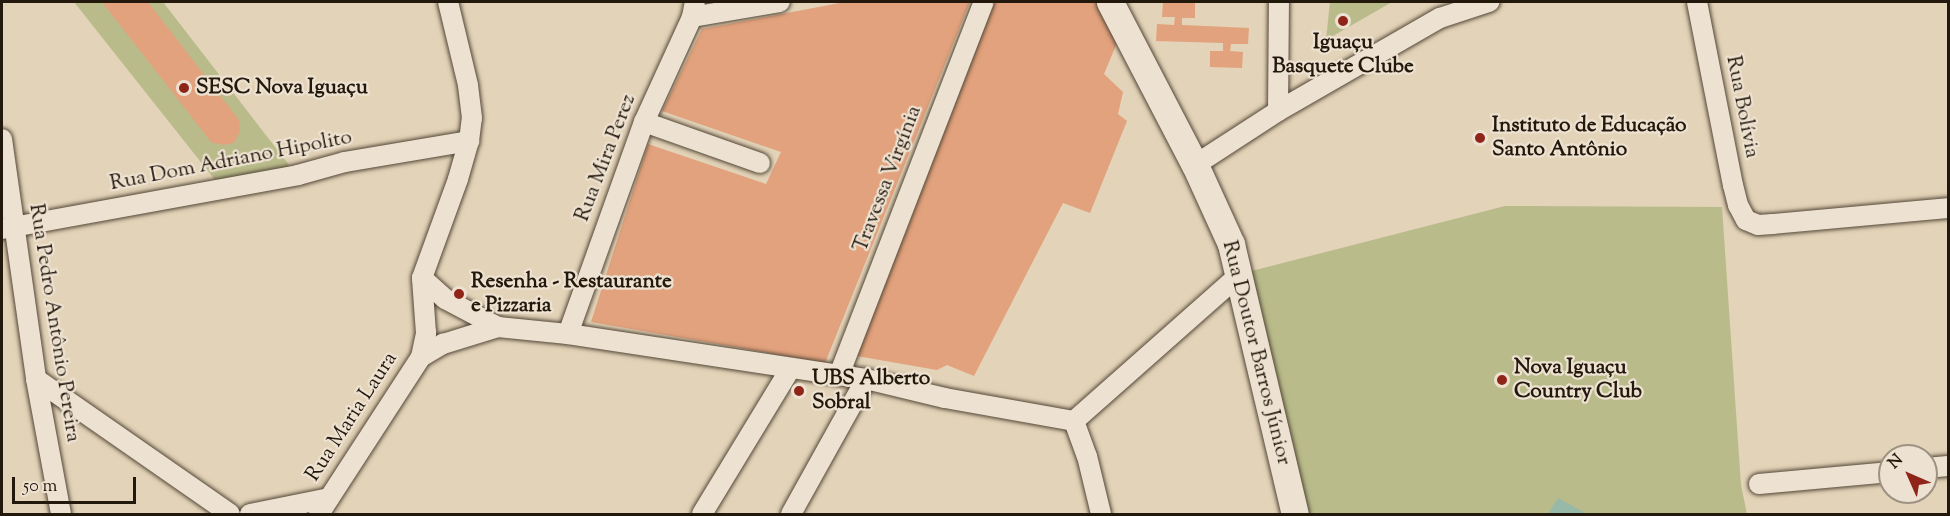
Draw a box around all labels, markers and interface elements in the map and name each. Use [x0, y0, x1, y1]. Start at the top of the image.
marker: Iguaçu Basquete Clube [1336, 14, 1350, 28]
place label: Iguaçu Basquete Clube [1272, 30, 1414, 80]
street label: Rua Bolívia [1720, 54, 1764, 160]
place label: SESC Nova Iguaçu [196, 75, 368, 101]
marker: SESC Nova Iguaçu [177, 81, 191, 95]
street label: Rua Mira Perez [570, 91, 642, 225]
street label: Travessa Virgínia [849, 102, 927, 256]
place label: Instituto de Educação Santo Antônio [1492, 113, 1687, 163]
street label: Rua Dom Adriano Hipolito [108, 125, 354, 197]
marker: Instituto de Educação Santo Antônio [1473, 131, 1487, 145]
street label: Rua Pedro Antônio Pereira [23, 202, 85, 444]
street label: Rua Doutor Barros Júnior [1216, 238, 1296, 468]
place label: Resenha - Restaurante e Pizzaria [471, 269, 672, 319]
marker: Resenha - Restaurante e Pizzaria [452, 287, 466, 301]
street label: Rua Maria Laura [301, 348, 403, 486]
place label: Nova Iguaçu Country Club [1514, 355, 1642, 405]
place label: UBS Alberto Sobral [812, 366, 930, 416]
marker: Nova Iguaçu Country Club [1495, 373, 1509, 387]
marker: UBS Alberto Sobral [790, 382, 808, 400]
north arrow [1878, 444, 1938, 504]
text: N [1884, 450, 1909, 475]
scale bar [15, 465, 140, 503]
text: 50 m [23, 474, 57, 500]

